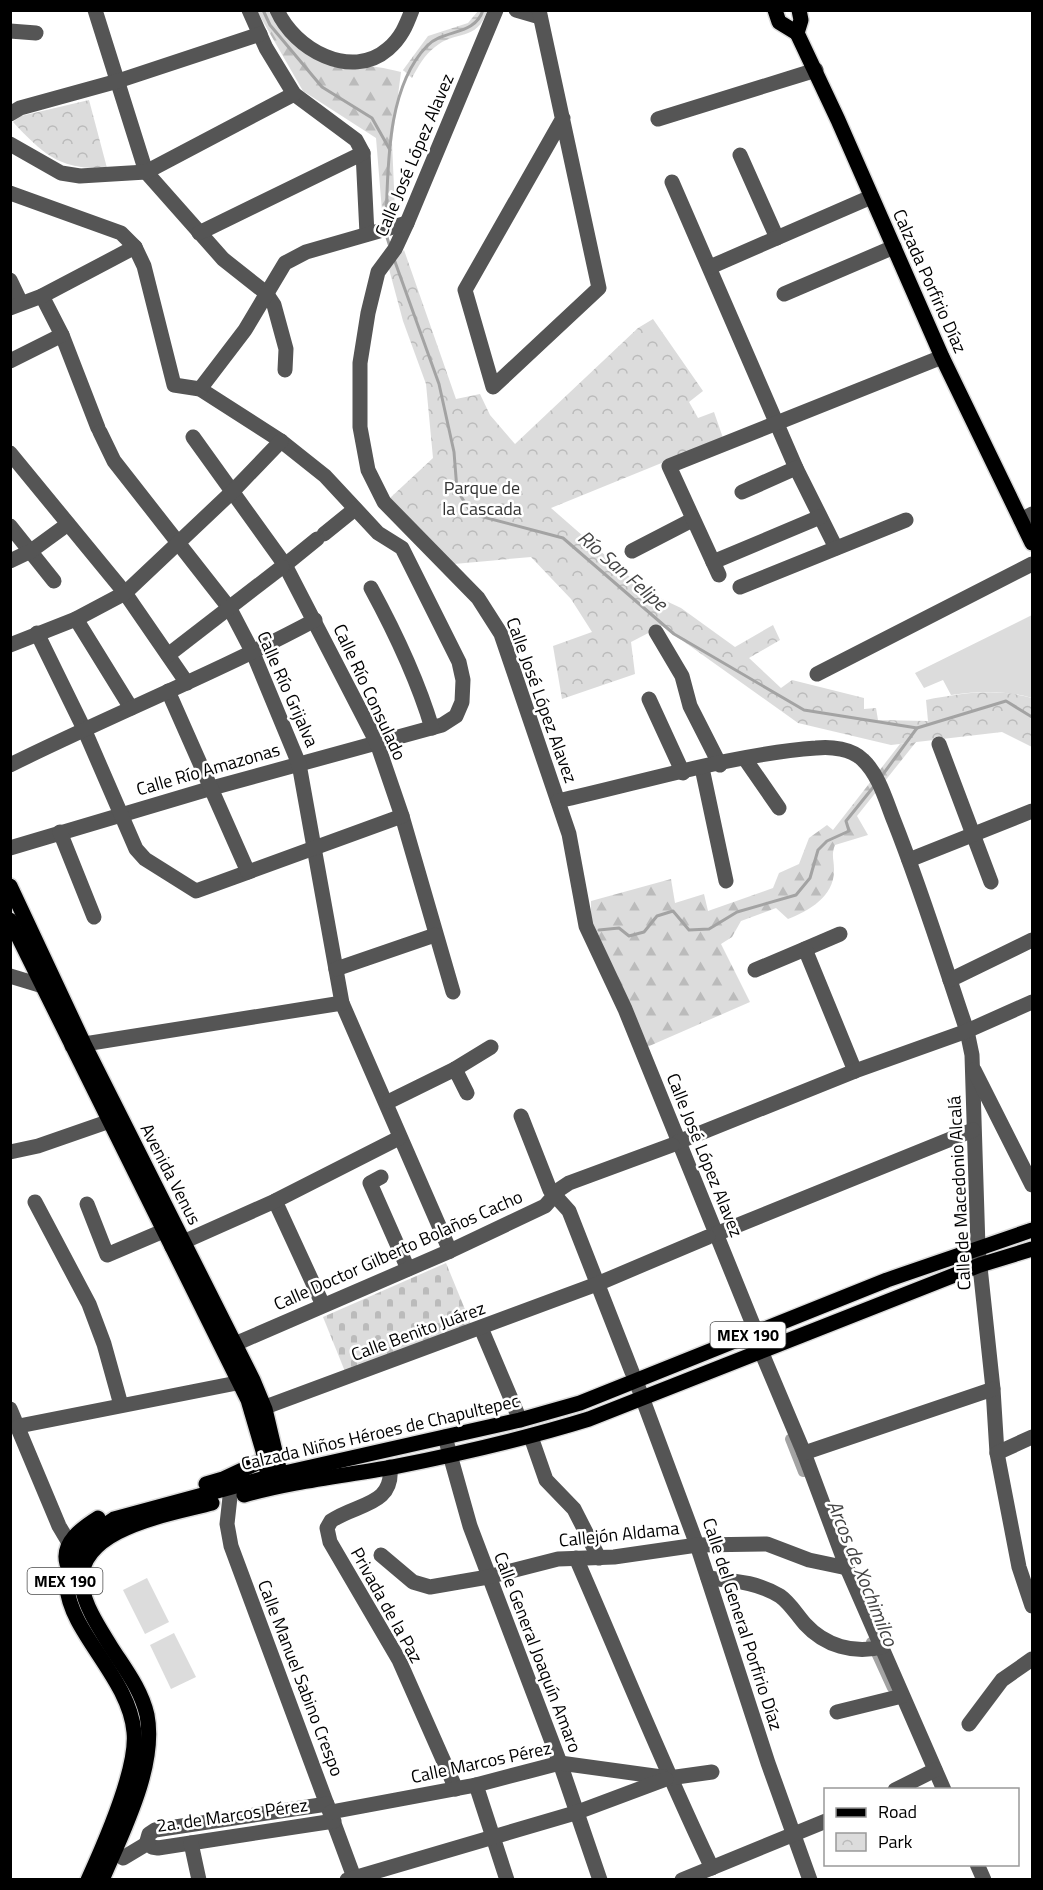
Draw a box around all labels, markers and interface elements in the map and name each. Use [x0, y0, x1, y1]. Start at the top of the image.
street label: Calle José López Alavez [367, 69, 461, 241]
street label: Calzada Porfirio Díaz [886, 205, 974, 357]
park label: Parque de la Cascada [442, 474, 522, 522]
water label: Río San Felipe [571, 522, 676, 619]
street label: Calle José López Alavez [499, 613, 585, 787]
street label: Calle Río Consulado [327, 619, 413, 765]
street label: Calle Río Grijalva [250, 627, 326, 751]
street label: Calle Río Amazonas [133, 736, 283, 802]
street label: Calle José López Alavez [660, 1069, 750, 1241]
street label: Calle de Macedonio Alcalá [940, 1095, 978, 1291]
street label: Avenida Venus [134, 1119, 208, 1229]
street label: Calle Doctor Gilberto Bolaños Cacho [269, 1183, 527, 1317]
street label: Calle Benito Juárez [347, 1294, 489, 1368]
road number: MEX 190 [710, 1322, 786, 1348]
street label: Calzada Niños Héroes de Chapultepec [238, 1387, 522, 1477]
water label: Arcos de Xochimilco [820, 1495, 907, 1652]
street label: Callejón Aldama [558, 1514, 680, 1554]
street label: Calle del General Porfirio Díaz [696, 1514, 790, 1734]
street label: Privada de la Paz [344, 1542, 430, 1668]
street label: Calle General Joaquín Amaro [487, 1548, 589, 1756]
road number: MEX 190 [28, 1568, 103, 1594]
street label: Calle Manuel Sabino Crespo [251, 1576, 351, 1780]
street label: Calle Marcos Pérez [408, 1734, 554, 1790]
legend [824, 1788, 1019, 1866]
street label: 2a. de Marcos Pérez [155, 1791, 309, 1839]
text: Road [878, 1798, 917, 1825]
text: Park [878, 1828, 913, 1855]

